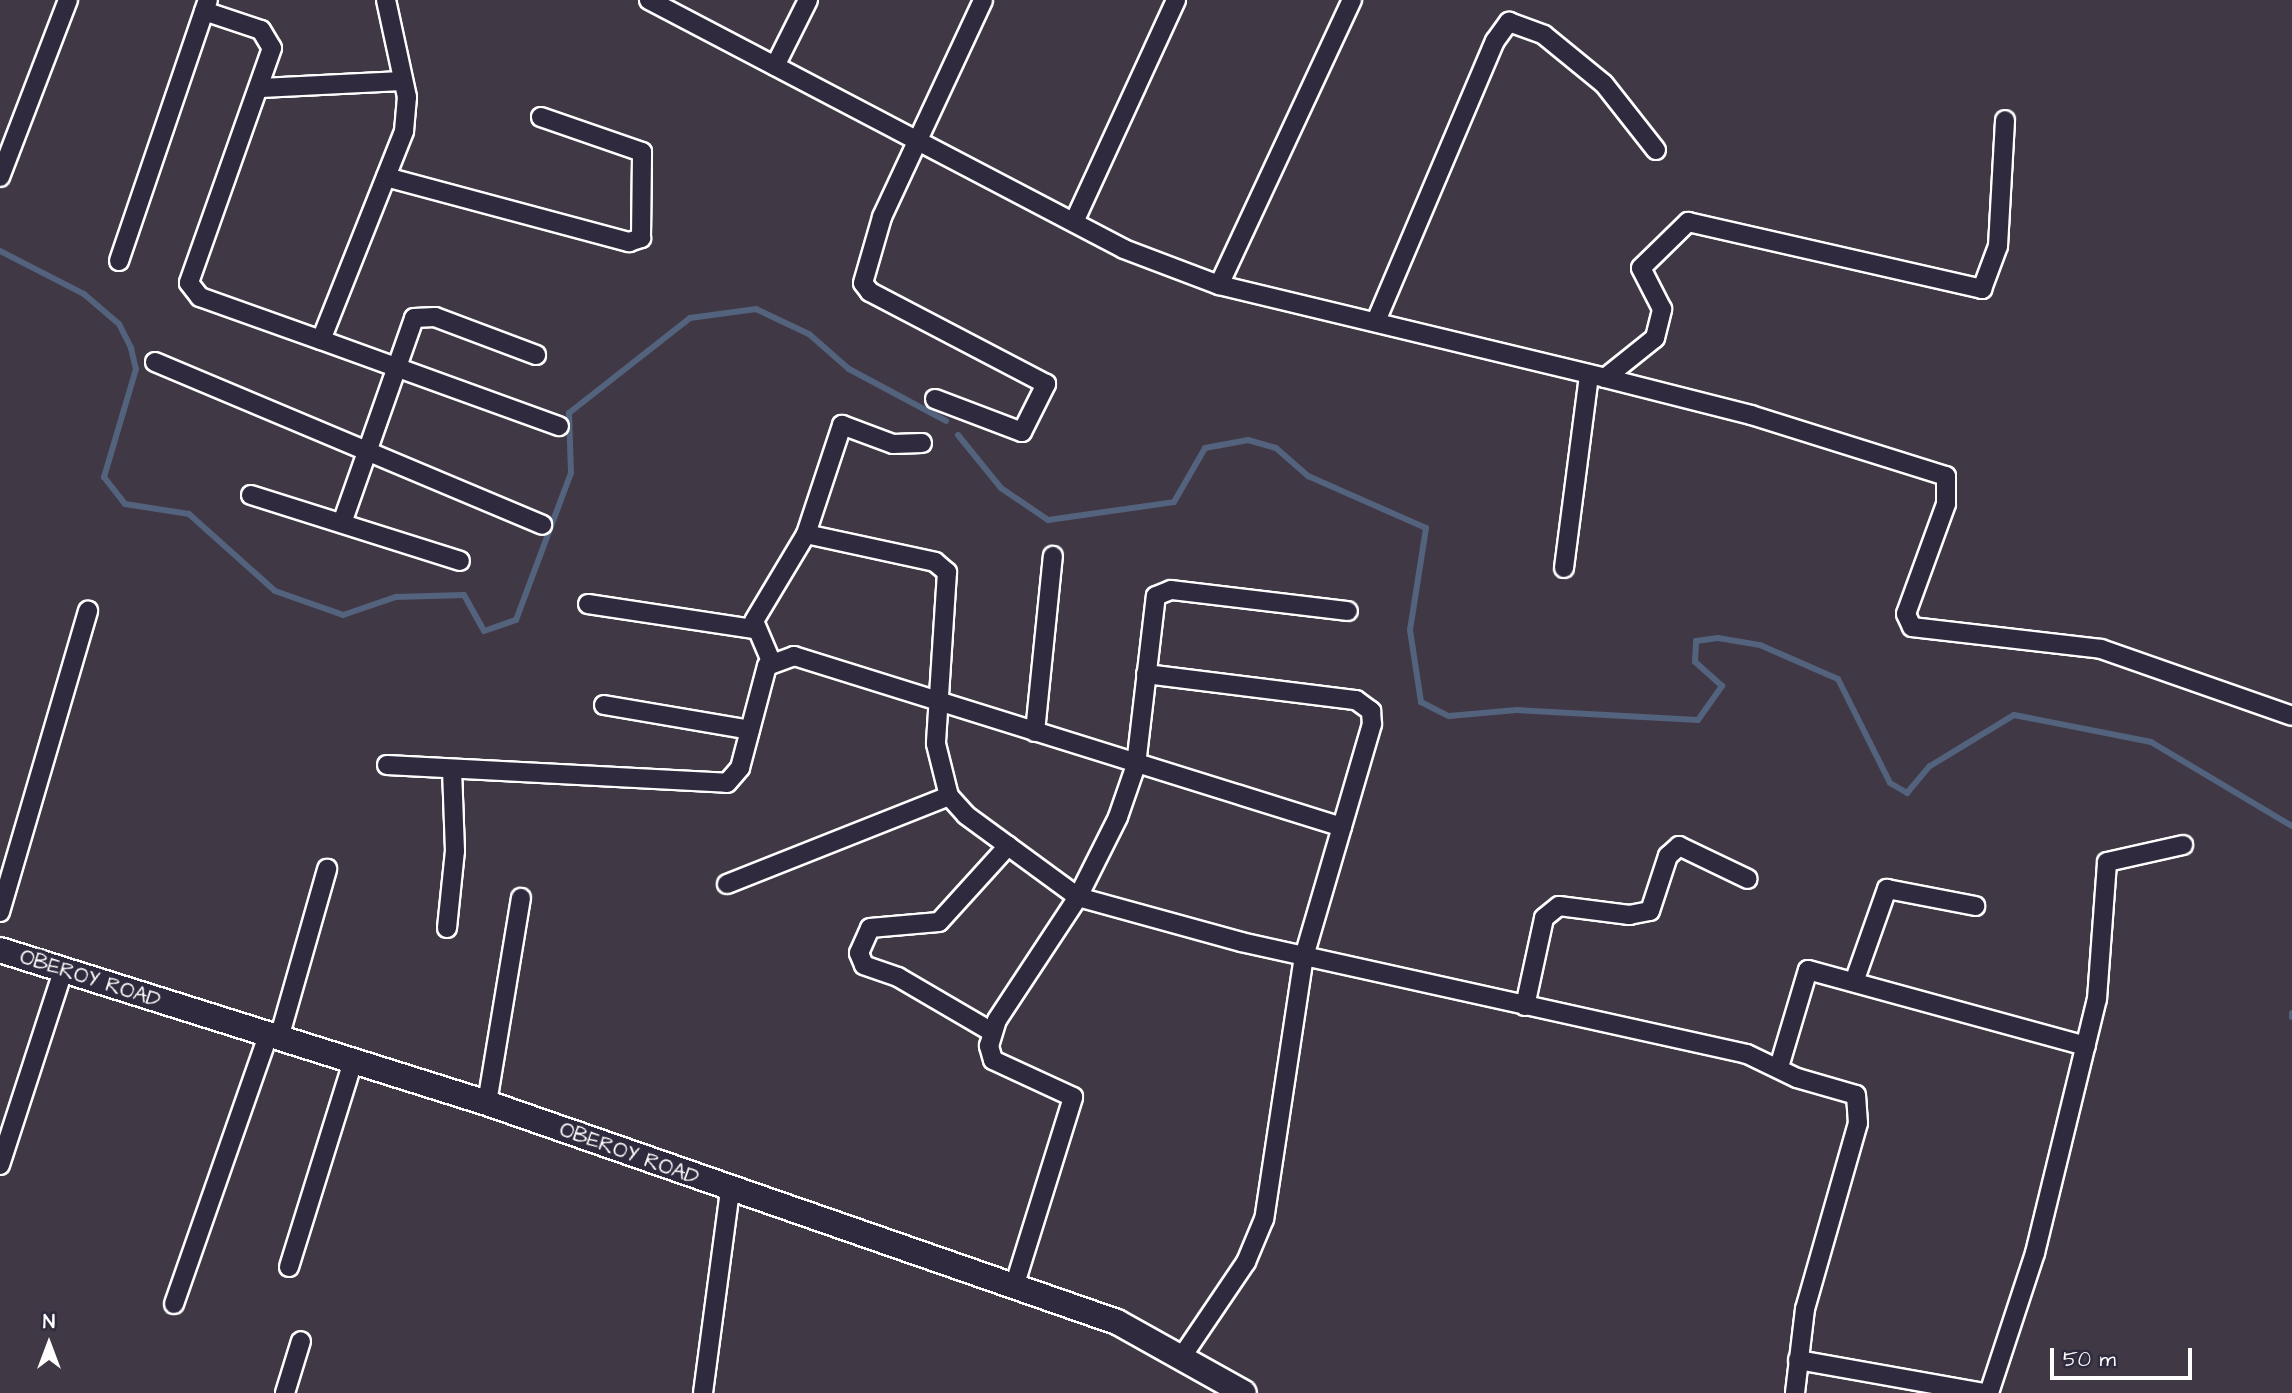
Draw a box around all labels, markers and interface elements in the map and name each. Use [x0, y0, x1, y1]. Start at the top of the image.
street label: OBEROY ROAD [17, 944, 163, 1014]
street label: OBEROY ROAD [556, 1117, 702, 1191]
north arrow [14, 1309, 84, 1379]
text: N [43, 1309, 55, 1336]
scale bar [2054, 1334, 2196, 1378]
text: 50 m [2063, 1345, 2116, 1374]

